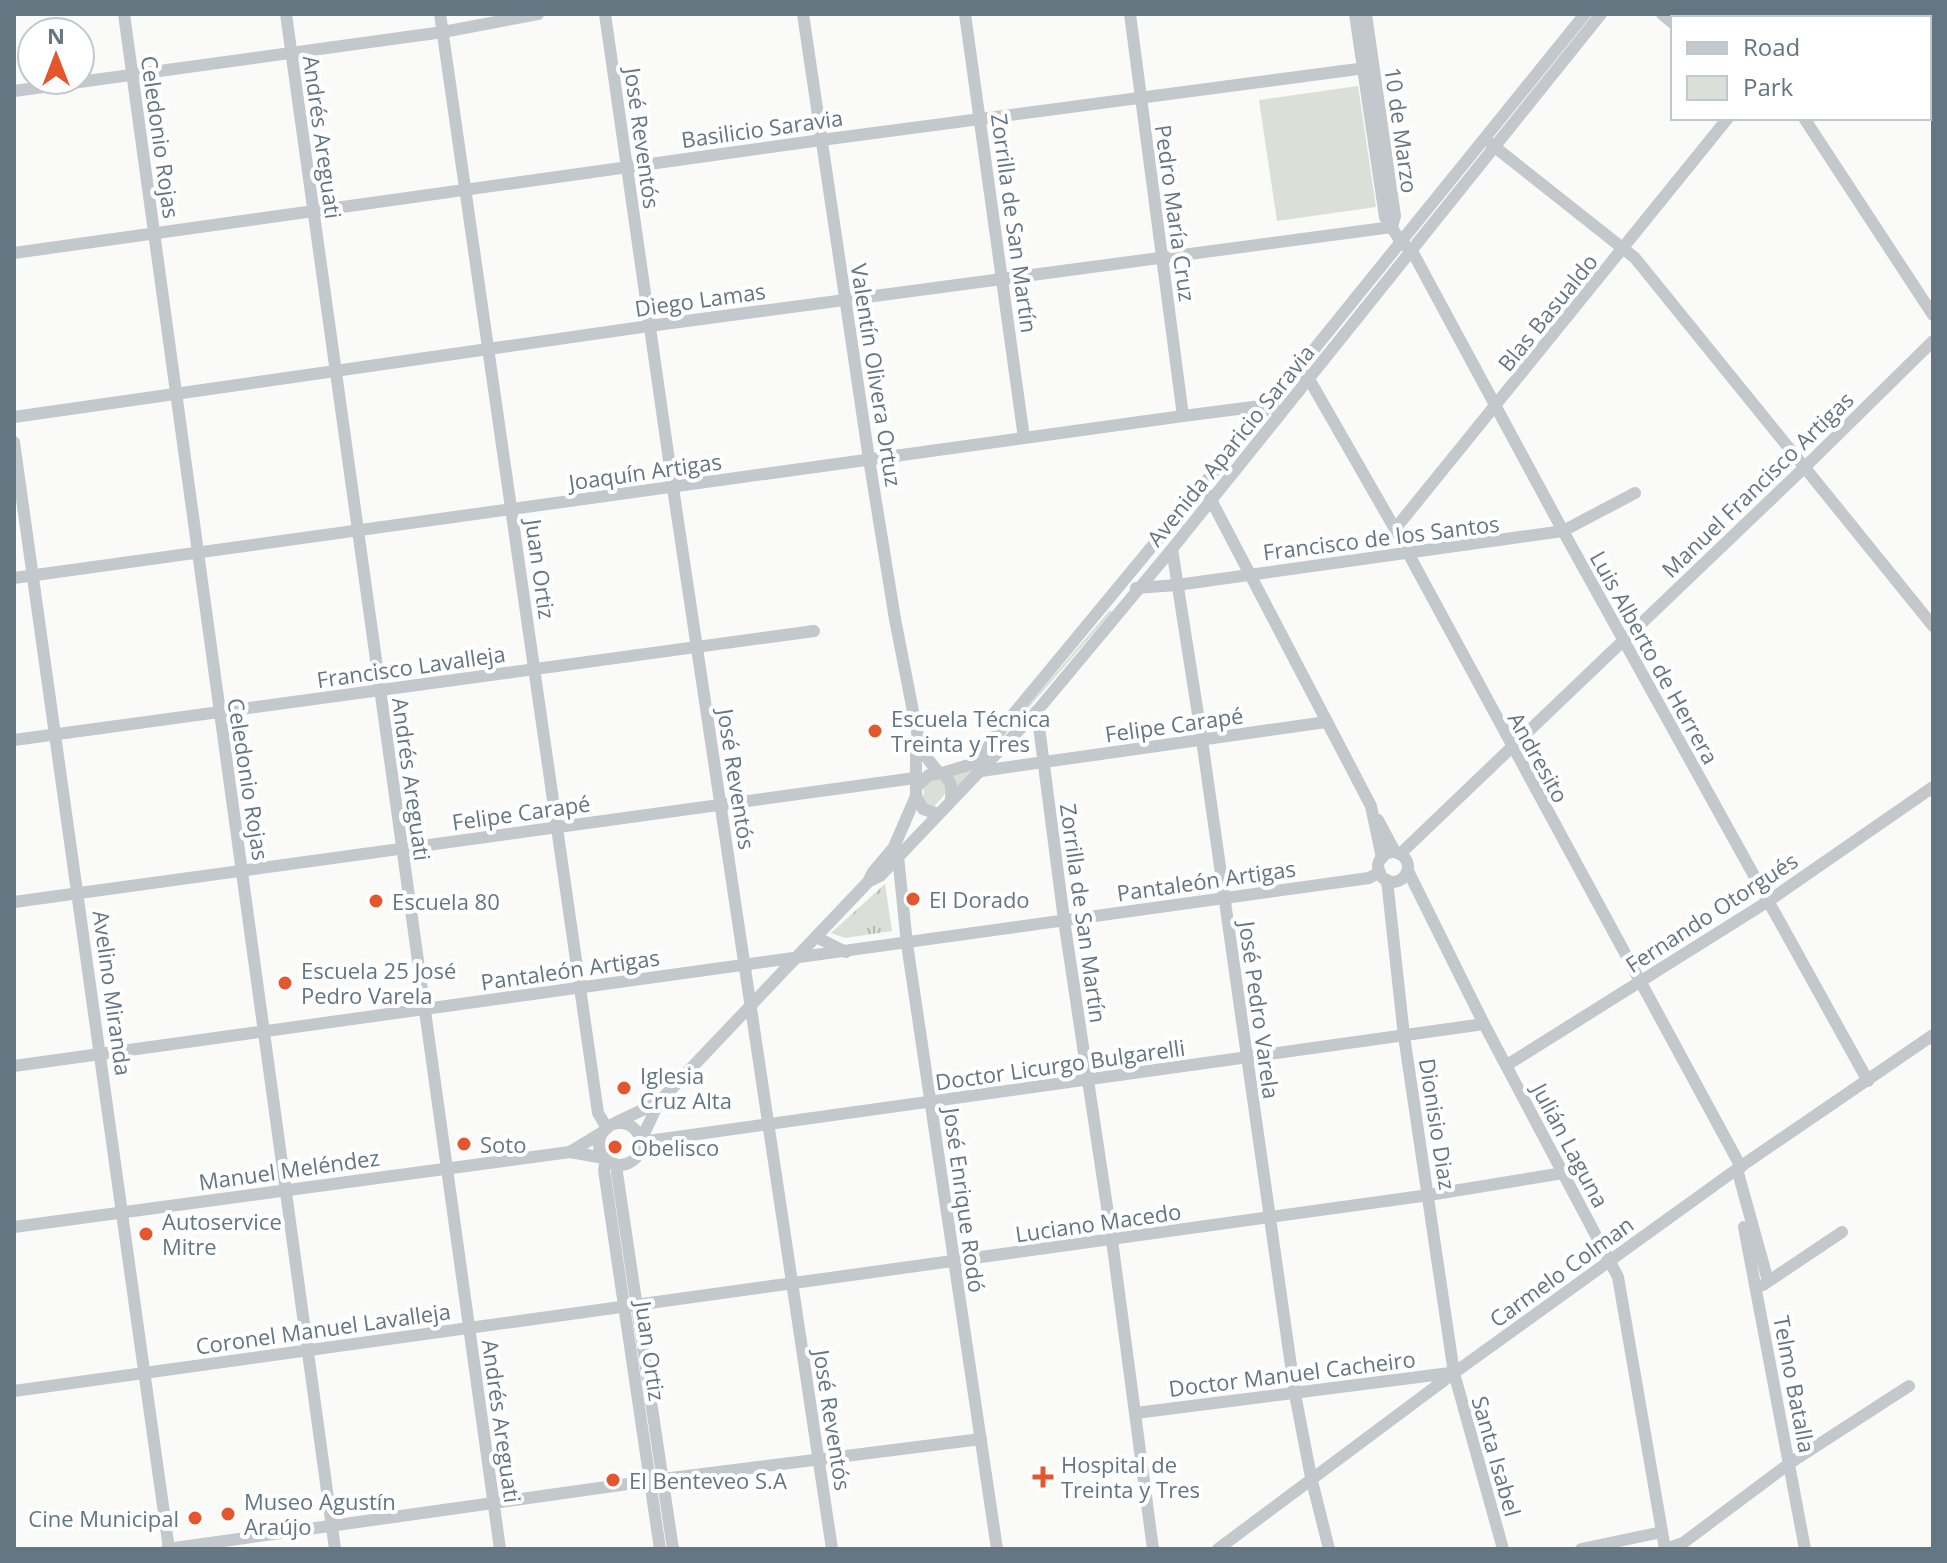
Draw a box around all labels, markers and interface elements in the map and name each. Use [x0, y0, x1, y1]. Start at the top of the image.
north arrow [16, 16, 96, 96]
legend [1671, 16, 1931, 120]
text: N [47, 20, 65, 50]
text: Road [1743, 30, 1800, 63]
street label: Andrés Areguati [297, 53, 349, 221]
street label: Celedonio Rojas [135, 54, 187, 220]
street label: José Reventós [618, 64, 668, 210]
street label: 10 de Marzo [1378, 65, 1426, 195]
text: Park [1743, 70, 1794, 103]
street label: Basilicio Saravia [679, 102, 845, 154]
street label: Zorrilla de San Martín [985, 111, 1045, 335]
street label: Pedro María Cruz [1149, 123, 1203, 303]
street label: Blas Basualdo [1490, 247, 1604, 377]
street label: Valentín Olivera Ortuz [845, 261, 909, 489]
street label: Diego Lamas [633, 275, 767, 323]
street label: Avenida Aparicio Saravia [1139, 338, 1321, 552]
street label: Manuel Francisco Artigas [1655, 384, 1859, 584]
street label: Joaquín Artigas [565, 445, 723, 497]
street label: Francisco de los Santos [1261, 508, 1501, 566]
street label: Juan Ortiz [519, 515, 563, 621]
street label: Luis Alberto de Herrera [1584, 545, 1726, 769]
street label: Francisco Lavalleja [315, 638, 507, 694]
street label: Andrés Areguati [386, 695, 438, 863]
street label: Celedonio Rojas [221, 696, 277, 862]
street label: Felipe Carapé [1103, 699, 1245, 749]
place label: Escuela Técnica Treinta y Tres [891, 703, 1050, 758]
street label: José Reventós [711, 705, 763, 851]
street label: Andresito [1502, 706, 1576, 808]
marker: Escuela Técnica Treinta y Tres [866, 722, 884, 740]
street label: Felipe Carapé [450, 787, 592, 837]
street label: Zorrilla de San Martín [1054, 801, 1114, 1025]
street label: Fernando Otorgués [1619, 845, 1803, 979]
street label: Pantaleón Artigas [1115, 853, 1297, 907]
place label: El Dorado [929, 884, 1030, 914]
place label: Escuela 80 [392, 886, 500, 916]
marker: El Dorado [904, 890, 922, 908]
marker: Escuela 80 [367, 892, 385, 910]
street label: Avelino Miranda [87, 908, 139, 1078]
street label: José Pedro Varela [1232, 917, 1287, 1101]
street label: Pantaleón Artigas [479, 942, 661, 996]
place label: Escuela 25 José Pedro Varela [301, 955, 456, 1010]
marker: Escuela 25 José Pedro Varela [276, 974, 294, 992]
street label: Doctor Licurgo Bulgarelli [933, 1032, 1187, 1096]
street label: Dionisio Diaz [1413, 1056, 1463, 1192]
place label: Iglesia Cruz Alta [640, 1060, 732, 1115]
street label: Julián Laguna [1525, 1076, 1616, 1212]
marker: Iglesia Cruz Alta [615, 1079, 633, 1097]
street label: José Enrique Rodó [937, 1104, 993, 1294]
place label: Soto [480, 1129, 526, 1159]
place label: Obelisco [631, 1132, 719, 1162]
marker: Soto [455, 1135, 473, 1153]
marker: Obelisco [606, 1138, 624, 1156]
street label: Manuel Meléndez [197, 1141, 381, 1197]
street label: Luciano Macedo [1013, 1196, 1183, 1248]
place label: Autoservice Mitre [162, 1206, 282, 1261]
street label: Carmelo Colman [1483, 1209, 1639, 1333]
marker: Autoservice Mitre [137, 1225, 155, 1243]
street label: Coronel Manuel Lavalleja [194, 1295, 452, 1361]
street label: Juan Ortiz [629, 1297, 673, 1403]
street label: Telmo Batalla [1767, 1313, 1823, 1455]
street label: Andrés Areguati [476, 1337, 528, 1505]
street label: Doctor Manuel Cacheiro [1167, 1343, 1417, 1403]
street label: José Reventós [807, 1346, 859, 1492]
street label: Santa Isabel [1466, 1392, 1528, 1520]
place label: Hospital de Treinta y Tres [1061, 1449, 1200, 1504]
place label: El Benteveo S.A [629, 1465, 787, 1495]
marker: Hospital de Treinta y Tres [1032, 1466, 1054, 1488]
marker: El Benteveo S.A [604, 1471, 622, 1489]
place label: Museo Agustín Araújo [244, 1486, 396, 1541]
place label: Cine Municipal [28, 1503, 179, 1533]
marker: Museo Agustín Araújo [219, 1505, 237, 1523]
marker: Cine Municipal [186, 1509, 204, 1527]

